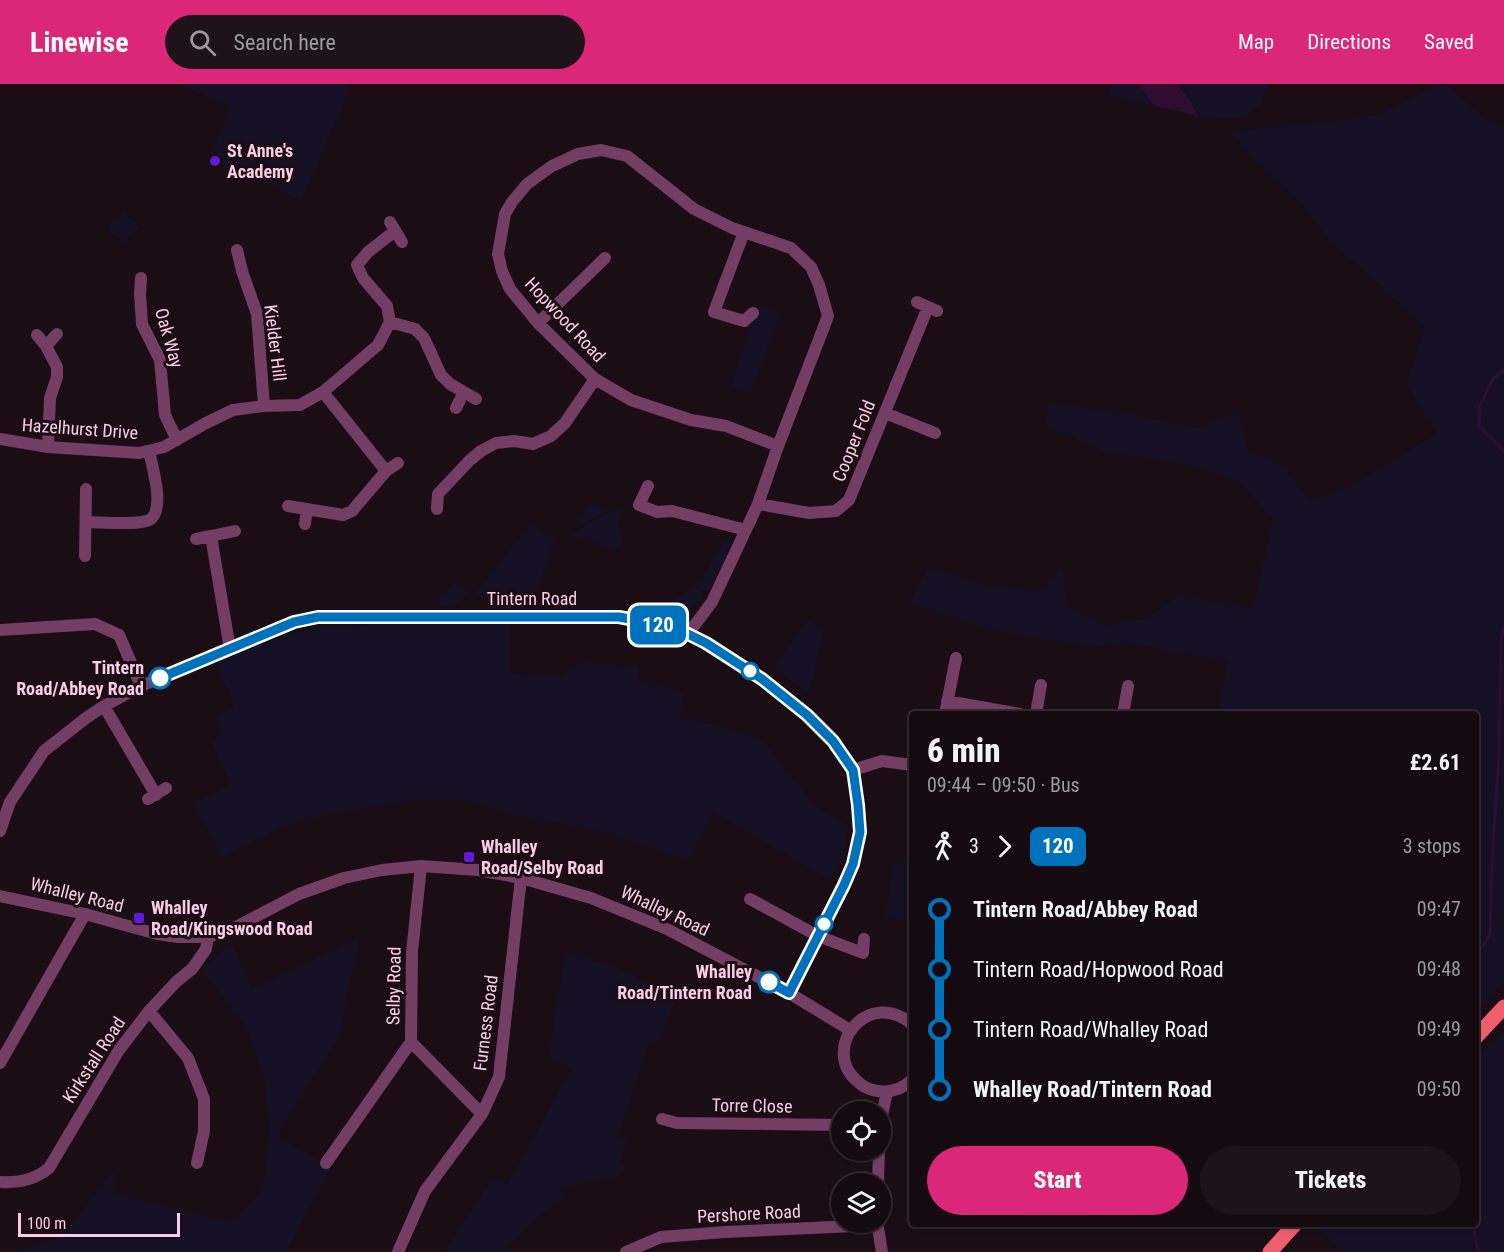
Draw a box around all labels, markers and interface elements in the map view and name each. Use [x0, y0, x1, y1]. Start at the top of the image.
search box [165, 15, 585, 69]
text: Linewise [30, 26, 129, 59]
icon: search [186, 26, 219, 59]
text: Search here [234, 30, 336, 55]
text: Map [1238, 30, 1274, 54]
text: Directions [1307, 30, 1391, 54]
text: Saved [1424, 30, 1474, 54]
place label: St Anne's Academy [227, 140, 293, 182]
marker: St Anne's Academy [208, 154, 222, 168]
street label: Hopwood Road [521, 273, 610, 366]
street label: Kielder Hill [260, 303, 291, 382]
street label: Oak Way [151, 306, 188, 371]
street label: Cooper Fold [828, 397, 879, 485]
street label: Hazelhurst Drive [21, 414, 139, 443]
street label: Tintern Road [487, 588, 577, 609]
line badge: 120 [624, 606, 692, 644]
text: 120 [642, 613, 674, 637]
place label: Tintern Road/Abbey Road [16, 657, 144, 699]
unlabelled marker [741, 662, 759, 680]
marker: Tintern Road/Abbey Road [149, 667, 171, 689]
text: 6 min [927, 731, 1001, 770]
text: £2.61 [1410, 750, 1461, 775]
text: 09:44 – 09:50 · Bus [927, 773, 1080, 797]
icon: walk [927, 830, 960, 863]
icon: forward [988, 830, 1021, 863]
text: 3 [969, 834, 979, 858]
text: 120 [1042, 834, 1074, 858]
text: 3 stops [1403, 834, 1461, 858]
place label: Whalley Road/Selby Road [481, 836, 603, 878]
marker: Whalley Road/Selby Road [462, 850, 476, 864]
street label: Whalley Road [28, 873, 126, 916]
street label: Whalley Road [618, 881, 713, 940]
place label: Whalley Road/Kingswood Road [151, 897, 313, 939]
text: Tintern Road/Abbey Road [973, 897, 1198, 922]
text: 09:47 [1417, 897, 1461, 921]
marker: Whalley Road/Kingswood Road [132, 911, 146, 925]
unlabelled marker [815, 915, 833, 933]
street label: Selby Road [382, 947, 405, 1025]
text: Tintern Road/Hopwood Road [973, 957, 1224, 982]
text: 09:48 [1417, 957, 1461, 981]
place label: Whalley Road/Tintern Road [617, 961, 752, 1003]
marker: Whalley Road/Tintern Road [758, 971, 780, 993]
street label: Furness Road [469, 974, 502, 1072]
street label: Kirkstall Road [58, 1013, 129, 1107]
text: Tintern Road/Whalley Road [973, 1017, 1208, 1042]
text: 09:49 [1417, 1017, 1461, 1041]
text: Whalley Road/Tintern Road [973, 1077, 1212, 1102]
text: 09:50 [1417, 1077, 1461, 1101]
street label: Torre Close [711, 1094, 793, 1117]
map controls [831, 1101, 891, 1233]
button: locate [831, 1101, 891, 1161]
button: Start [927, 1146, 1188, 1215]
button: Tickets [1200, 1146, 1461, 1215]
button: layers [831, 1173, 891, 1233]
street label: Pershore Road [697, 1200, 801, 1227]
scale bar [18, 1210, 180, 1238]
text: 100 m [27, 1214, 66, 1233]

